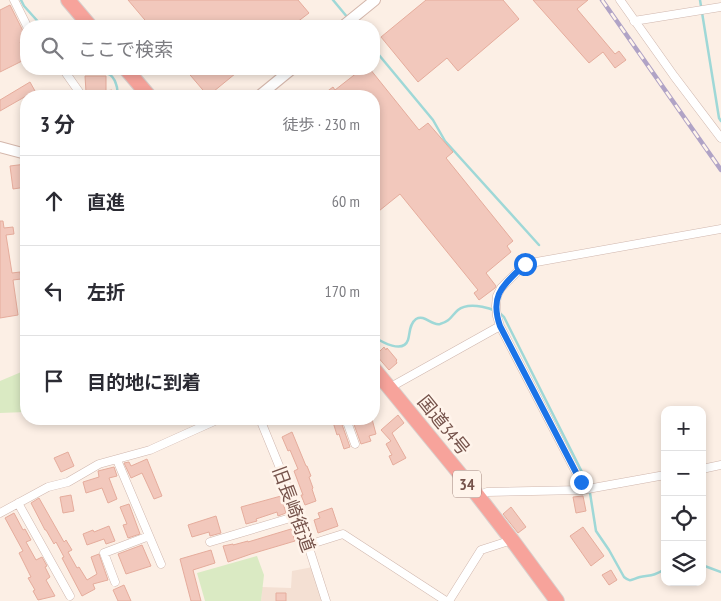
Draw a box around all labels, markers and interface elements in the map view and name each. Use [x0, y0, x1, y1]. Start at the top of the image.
search box [20, 20, 380, 75]
icon: search [38, 34, 66, 62]
text: ここで検索 [78, 37, 173, 61]
text: 3 分 [40, 111, 75, 138]
text: 徒歩 · 230 m [282, 114, 360, 134]
icon: ahead [40, 187, 68, 215]
text: 直進 [87, 190, 125, 214]
text: 60 m [332, 191, 360, 211]
route start [514, 253, 537, 276]
icon: left [40, 277, 68, 305]
text: 左折 [87, 280, 125, 304]
text: 170 m [325, 281, 360, 301]
icon: arrive [40, 367, 68, 395]
text: 目的地に到着 [87, 370, 201, 394]
street label: 国道34号 [413, 390, 475, 460]
map controls [661, 406, 706, 586]
button: + [661, 406, 706, 451]
button: − [661, 451, 706, 496]
street label: 旧長崎街道 [268, 463, 320, 555]
road number: 34 [453, 470, 481, 498]
route end [570, 471, 593, 494]
button: locate [661, 496, 706, 541]
button: layers [661, 541, 706, 586]

